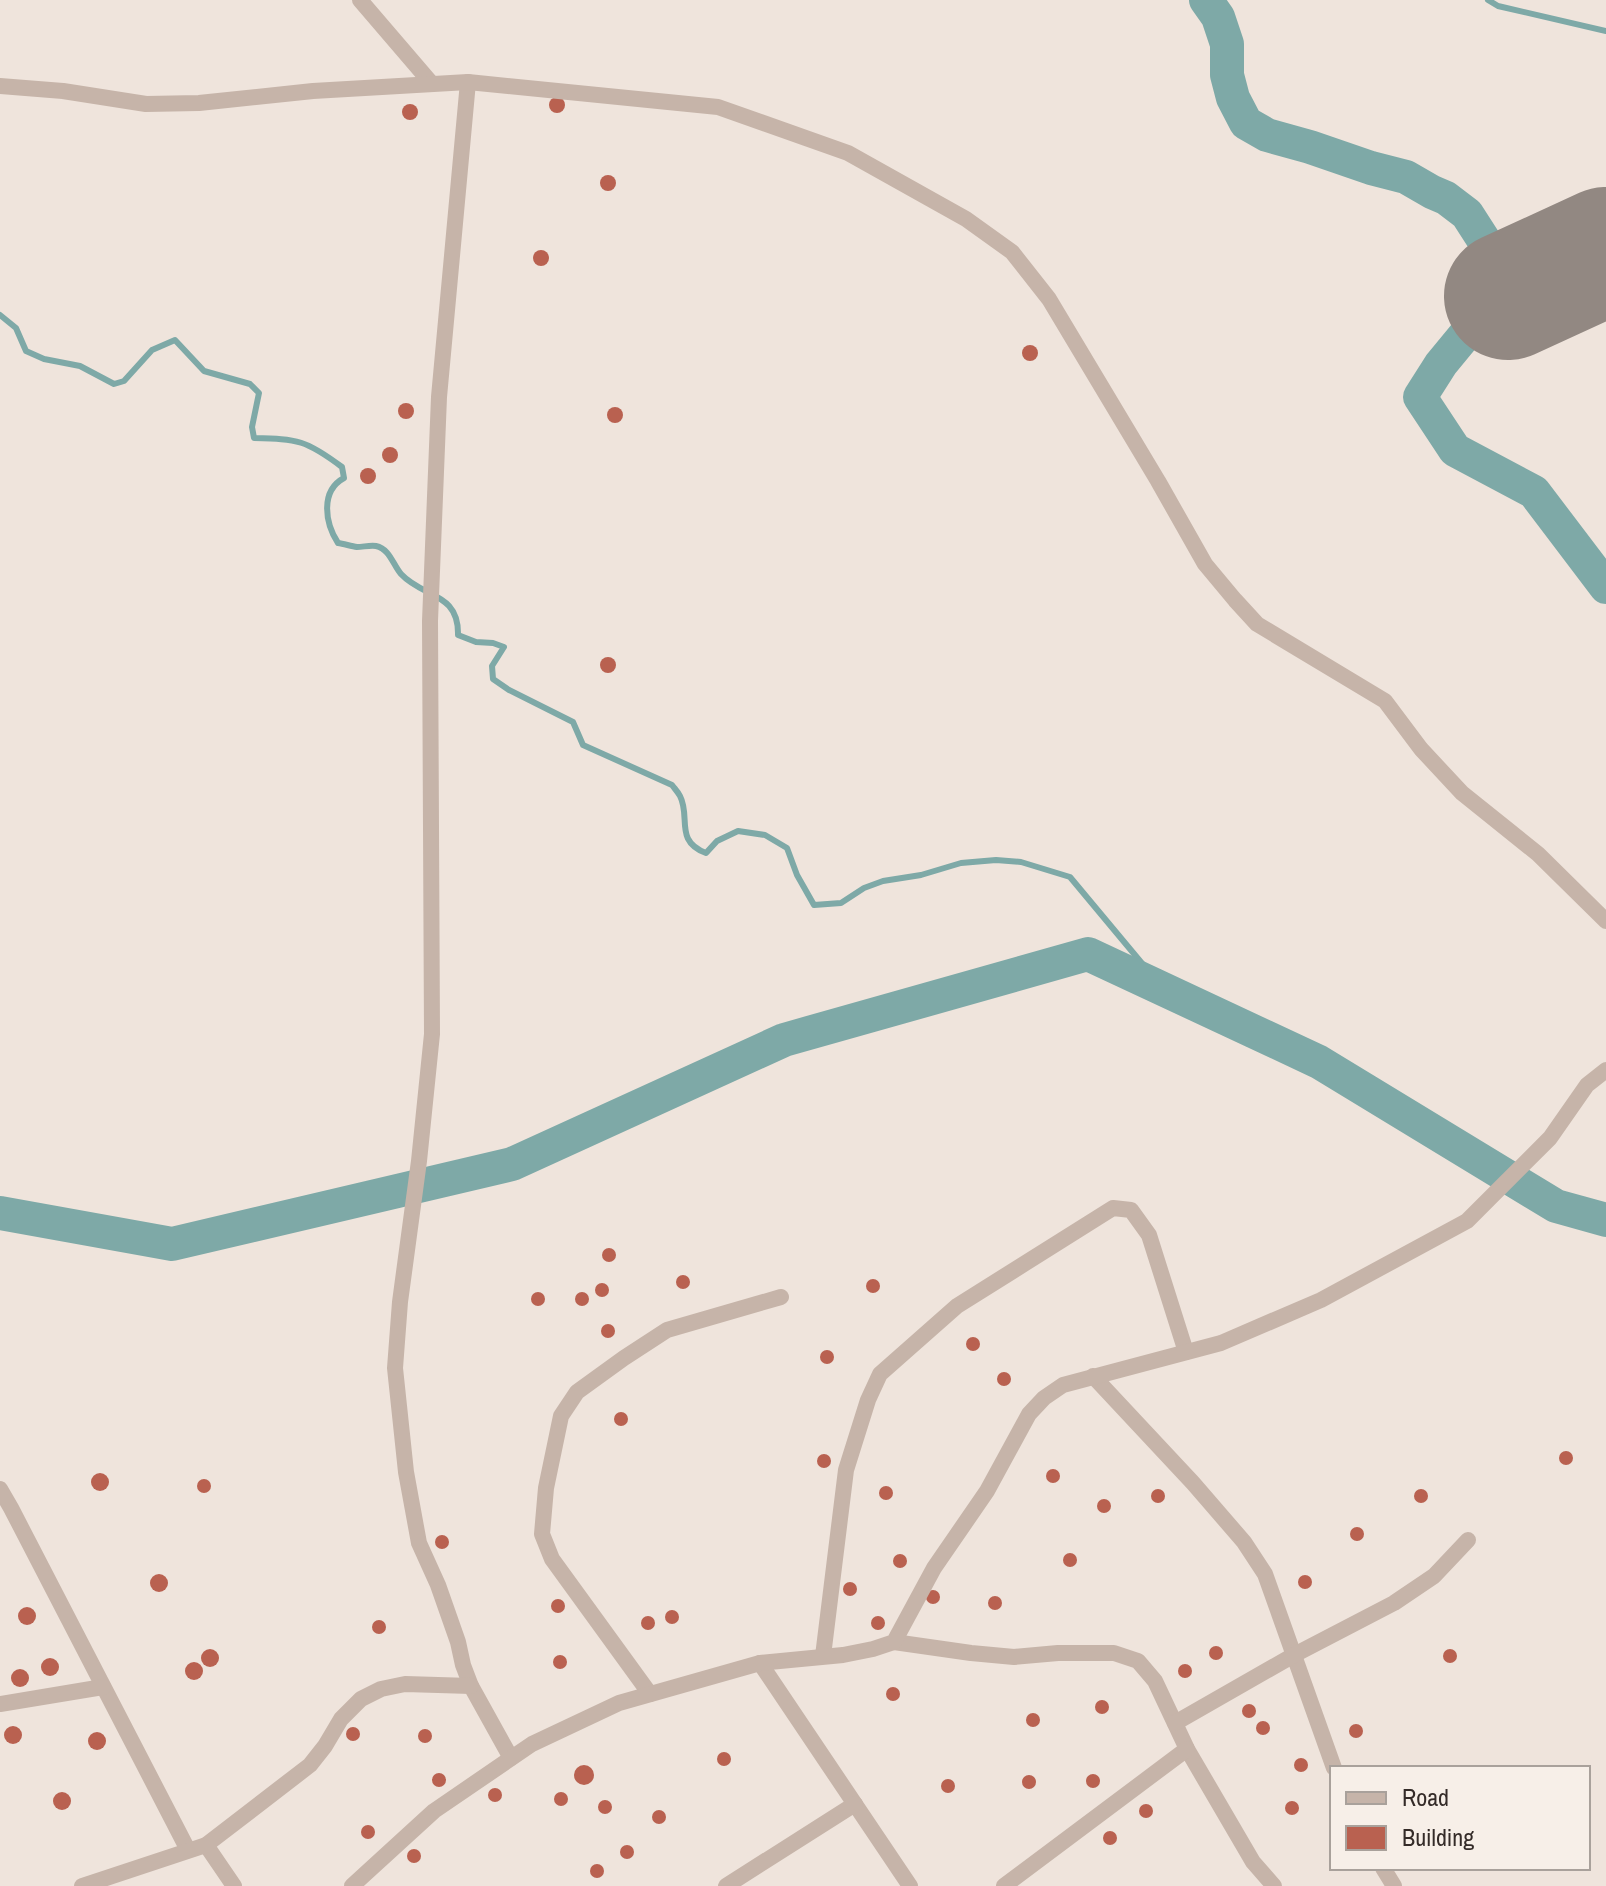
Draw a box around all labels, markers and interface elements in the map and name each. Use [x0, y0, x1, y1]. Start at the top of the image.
legend [1330, 1766, 1590, 1870]
text: Road [1402, 1781, 1449, 1813]
text: Building [1402, 1821, 1474, 1853]

